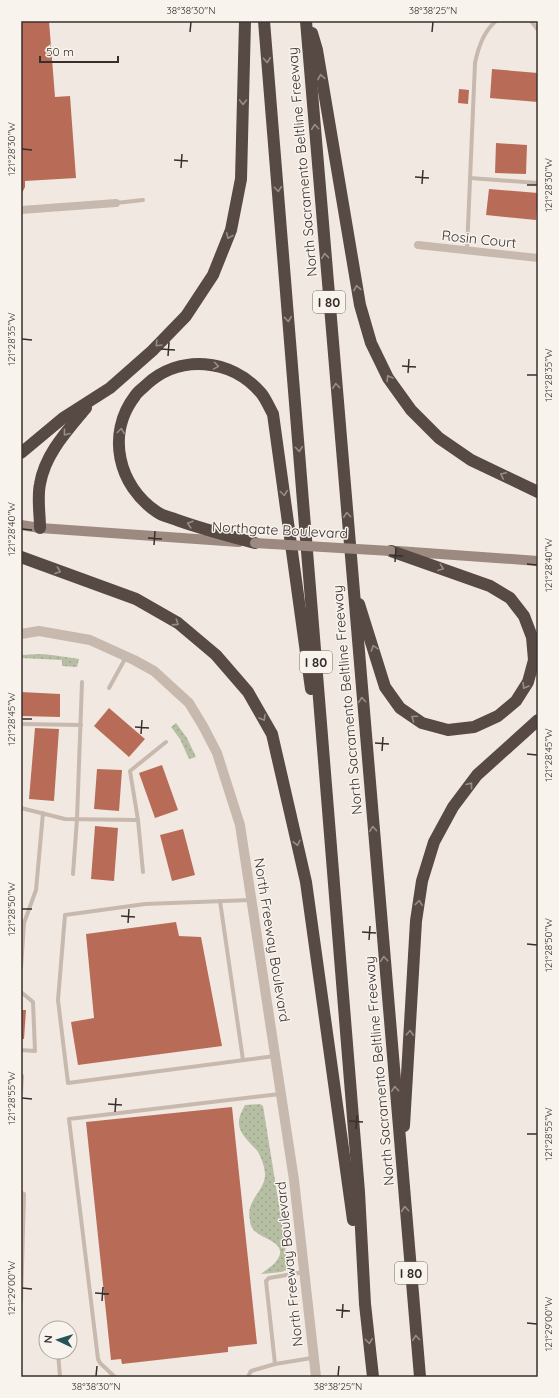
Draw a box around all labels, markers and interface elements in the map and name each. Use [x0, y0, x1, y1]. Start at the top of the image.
text: 38°38'30"N [167, 4, 215, 17]
text: 38°38'25"N [409, 4, 457, 17]
scale bar [40, 38, 118, 64]
text: 50 m [46, 44, 74, 59]
street label: North Sacramento Beltline Freeway [283, 47, 321, 277]
one-way arrow [263, 57, 272, 63]
one-way arrow [318, 74, 326, 80]
one-way arrow [239, 99, 247, 105]
text: 121°28'30"W [5, 122, 18, 176]
one-way arrow [310, 124, 319, 130]
text: 121°28'30"W [542, 158, 555, 212]
one-way arrow [273, 186, 282, 192]
street label: Rosin Court [441, 226, 517, 252]
one-way arrow [225, 233, 233, 240]
one-way arrow [321, 253, 330, 259]
one-way arrow [353, 285, 362, 291]
road number: I 80 [313, 291, 345, 313]
text: 121°28'35"W [5, 312, 18, 366]
one-way arrow [284, 316, 293, 322]
one-way arrow [155, 339, 163, 347]
text: 121°28'35"W [542, 348, 555, 402]
one-way arrow [213, 361, 219, 370]
one-way arrow [386, 375, 393, 382]
one-way arrow [332, 383, 341, 389]
one-way arrow [64, 428, 71, 435]
one-way arrow [116, 428, 125, 434]
one-way arrow [294, 446, 303, 452]
one-way arrow [499, 472, 507, 480]
one-way arrow [279, 490, 288, 496]
text: 121°28'40"W [5, 502, 18, 556]
one-way arrow [342, 512, 351, 518]
street label: Northgate Boulevard [212, 517, 348, 543]
one-way arrow [187, 520, 194, 529]
text: 121°28'40"W [542, 538, 555, 592]
one-way arrow [437, 564, 444, 572]
one-way arrow [54, 566, 61, 574]
street label: North Sacramento Beltline Freeway [328, 585, 366, 815]
one-way arrow [172, 618, 179, 626]
one-way arrow [370, 645, 378, 652]
road number: I 80 [300, 651, 332, 673]
one-way arrow [522, 682, 529, 689]
text: 121°28'45"W [5, 692, 18, 746]
one-way arrow [358, 697, 367, 703]
one-way arrow [258, 714, 265, 721]
one-way arrow [411, 715, 418, 722]
text: 121°28'45"W [542, 728, 555, 782]
one-way arrow [465, 783, 472, 790]
one-way arrow [369, 826, 378, 833]
one-way arrow [292, 839, 300, 846]
street label: North Freeway Boulevard [250, 857, 294, 1023]
text: 121°28'50"W [5, 882, 18, 936]
one-way arrow [414, 900, 423, 906]
text: 121°28'50"W [542, 918, 555, 972]
street label: North Sacramento Beltline Freeway [360, 956, 398, 1186]
one-way arrow [380, 956, 389, 962]
one-way arrow [406, 1029, 414, 1035]
text: 121°28'55"W [5, 1071, 18, 1125]
one-way arrow [391, 1086, 400, 1092]
text: 121°28'55"W [542, 1107, 555, 1161]
street label: North Freeway Boulevard [271, 1181, 307, 1347]
one-way arrow [401, 1206, 410, 1212]
text: 121°29'00"W [5, 1260, 18, 1315]
road number: I 80 [395, 1262, 427, 1284]
text: 121°29'00"W [542, 1296, 555, 1351]
north arrow [38, 1320, 78, 1360]
text: N [41, 1335, 55, 1344]
one-way arrow [412, 1335, 421, 1341]
one-way arrow [364, 1337, 373, 1344]
text: 38°38'30"N [72, 1380, 120, 1393]
text: 38°38'25"N [314, 1380, 362, 1393]

